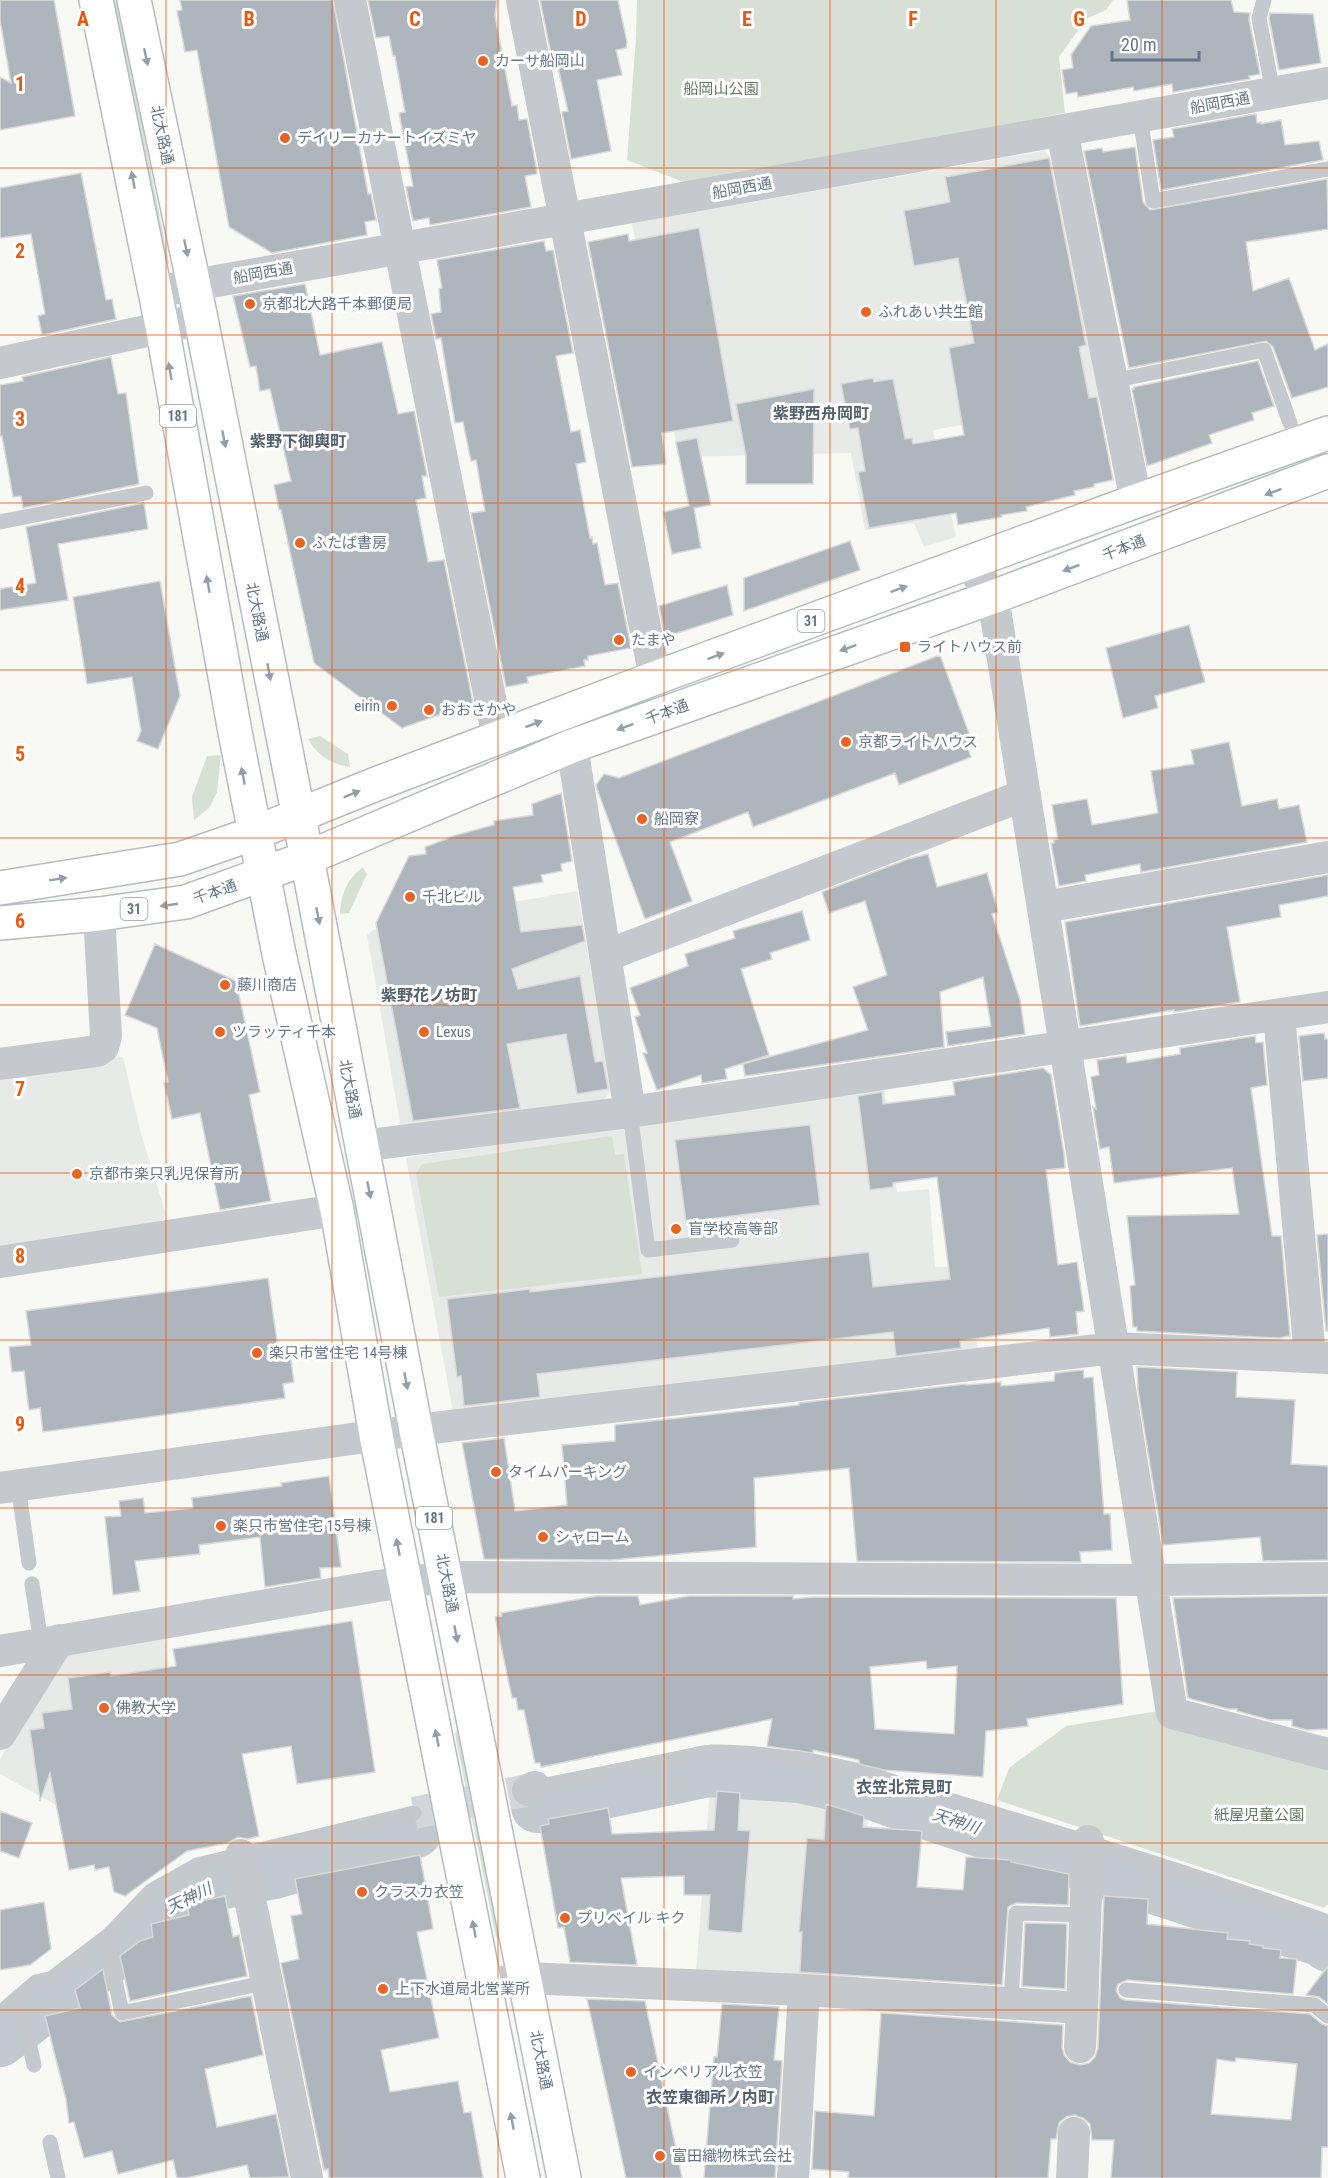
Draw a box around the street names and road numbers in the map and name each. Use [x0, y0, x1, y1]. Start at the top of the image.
street label: 船岡西通 [1189, 89, 1251, 117]
street label: 北大路通 [147, 104, 177, 166]
street label: 船岡西通 [711, 174, 773, 202]
street label: 船岡西通 [232, 259, 294, 287]
road number: 181 [160, 405, 196, 427]
street label: 千本通 [1100, 532, 1148, 564]
street label: 北大路通 [242, 581, 272, 643]
road number: 31 [798, 610, 824, 632]
street label: 千本通 [643, 696, 691, 728]
street label: 千本通 [191, 876, 239, 908]
road number: 31 [120, 898, 148, 920]
street label: 北大路通 [335, 1058, 365, 1120]
road number: 181 [416, 1507, 452, 1529]
street label: 北大路通 [432, 1552, 462, 1614]
street label: 北大路通 [526, 2029, 556, 2091]

